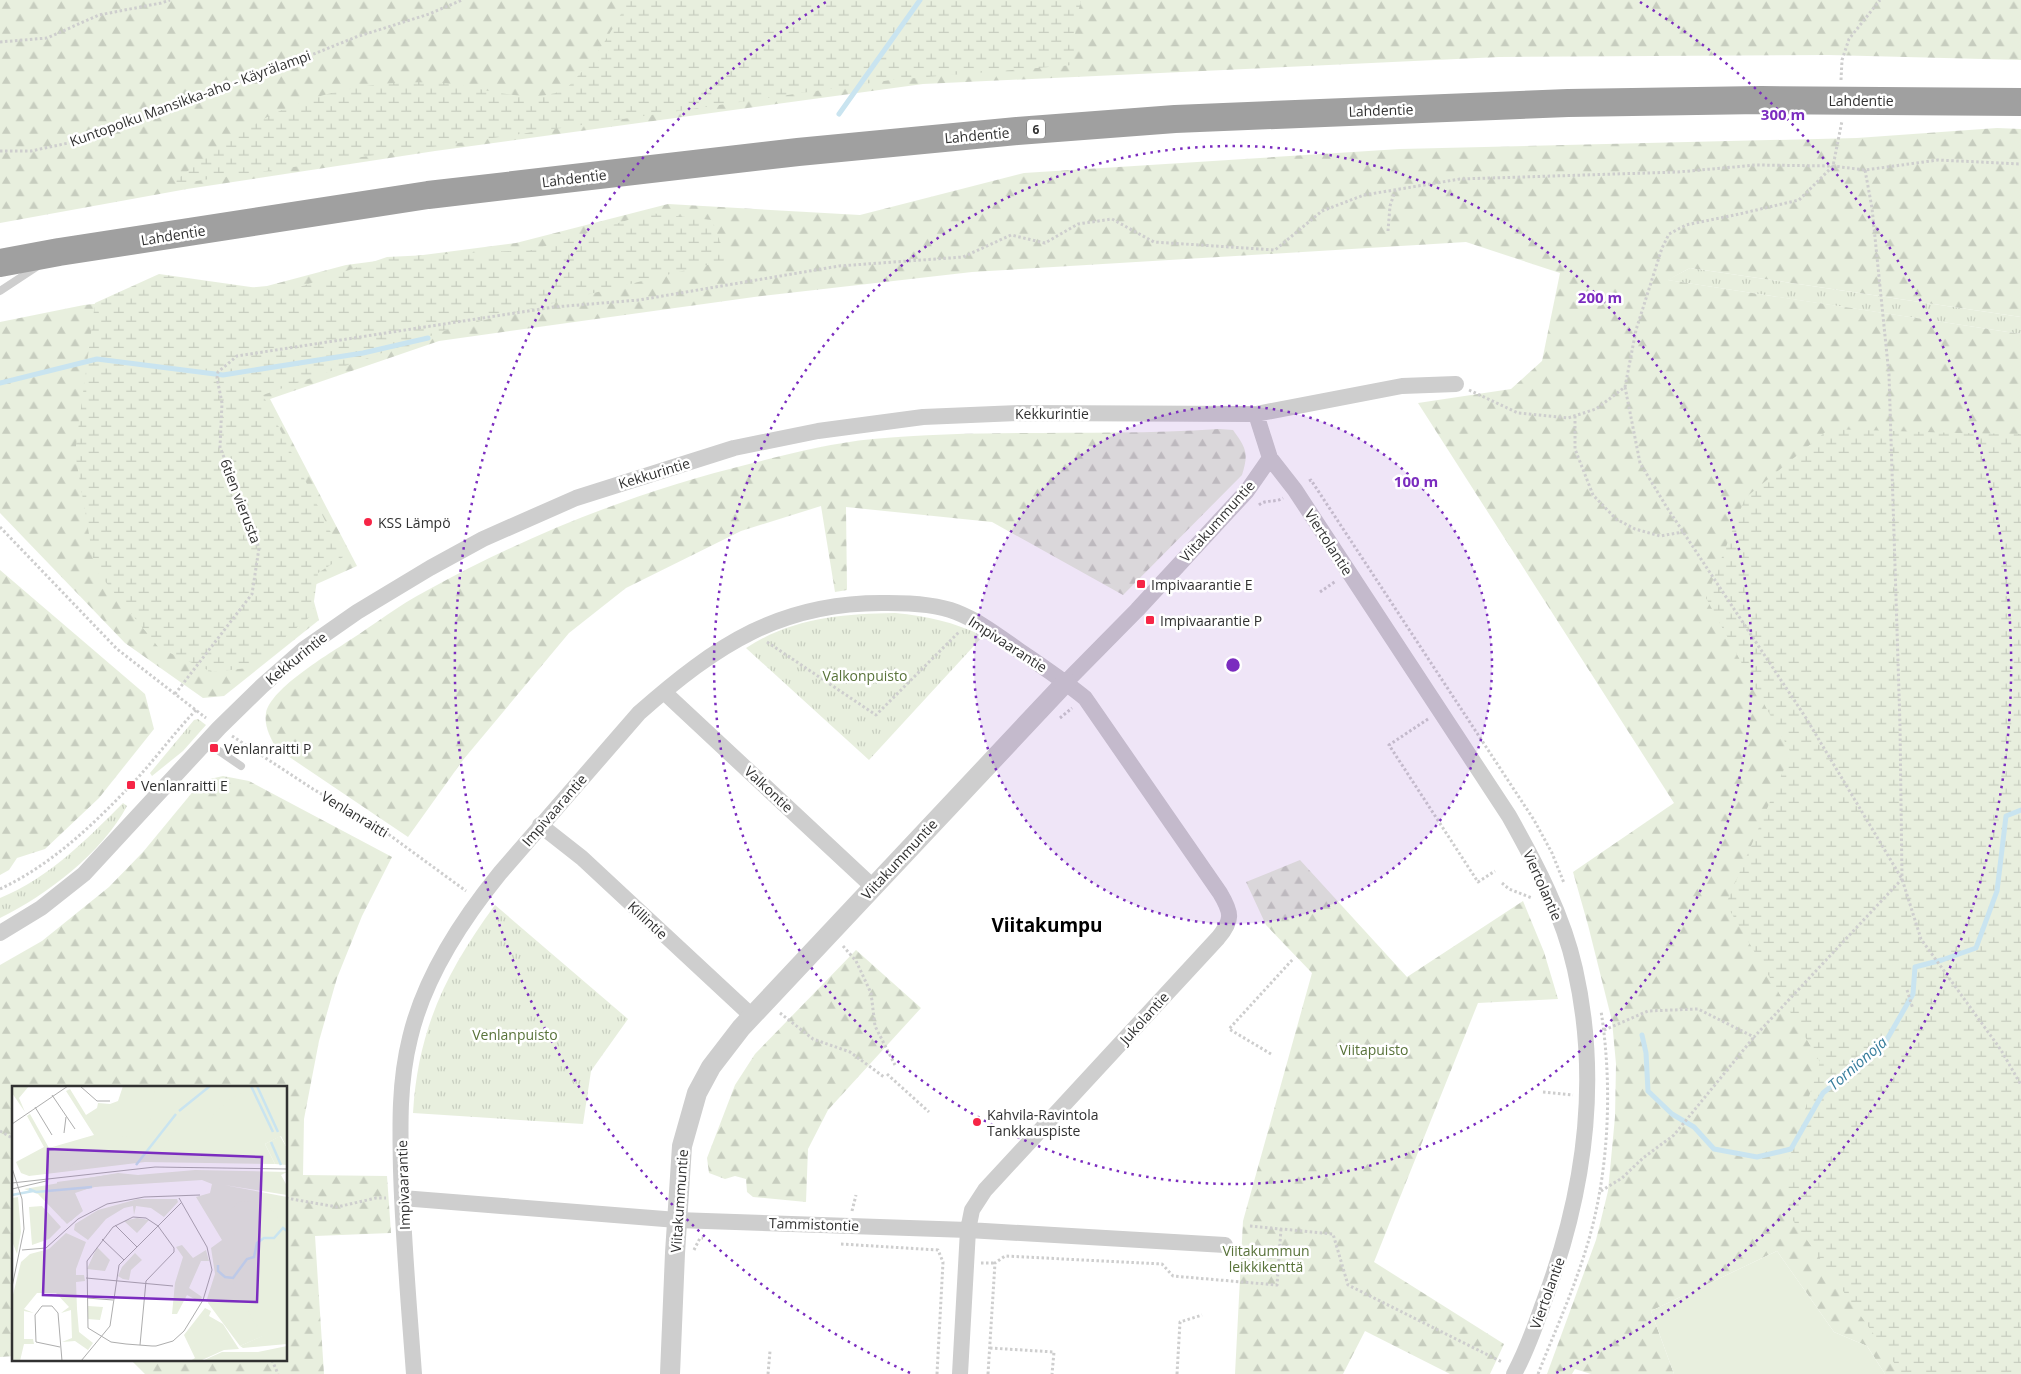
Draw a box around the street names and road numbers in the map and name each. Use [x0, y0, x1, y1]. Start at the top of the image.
street label: Kuntopolku Mansikka-aho - Käyrälampi [67, 45, 313, 151]
street label: Lahdentie [1828, 91, 1894, 110]
street label: Lahdentie [1348, 99, 1414, 121]
road number: 6 [1027, 120, 1045, 138]
street label: Lahdentie [944, 123, 1010, 147]
street label: Lahdentie [541, 165, 608, 191]
street label: Lahdentie [139, 221, 207, 249]
street label: Kekkurintie [1015, 404, 1089, 423]
street label: Kekkurintie [616, 453, 692, 493]
street label: 6tien vierusta [216, 456, 266, 546]
street label: Viitakummuntie [1175, 476, 1259, 566]
street label: Viertolantie [1301, 505, 1358, 579]
street label: Impivaarantie [965, 612, 1051, 677]
street label: Kekkurintie [261, 627, 331, 689]
street label: Valkontie [740, 761, 798, 817]
street label: Impivaarantie [517, 770, 591, 850]
street label: Venlanraitti [318, 786, 392, 842]
street label: Viitakummuntie [857, 815, 941, 903]
street label: Viertolantie [1519, 847, 1567, 923]
street label: Killintie [624, 897, 672, 943]
street label: Jukolantie [1114, 988, 1173, 1050]
street label: Impivaarantie [392, 1140, 414, 1230]
street label: Viitakummuntie [666, 1149, 692, 1253]
street label: Tammistontie [769, 1213, 859, 1235]
street label: Viertolantie [1525, 1254, 1569, 1332]

